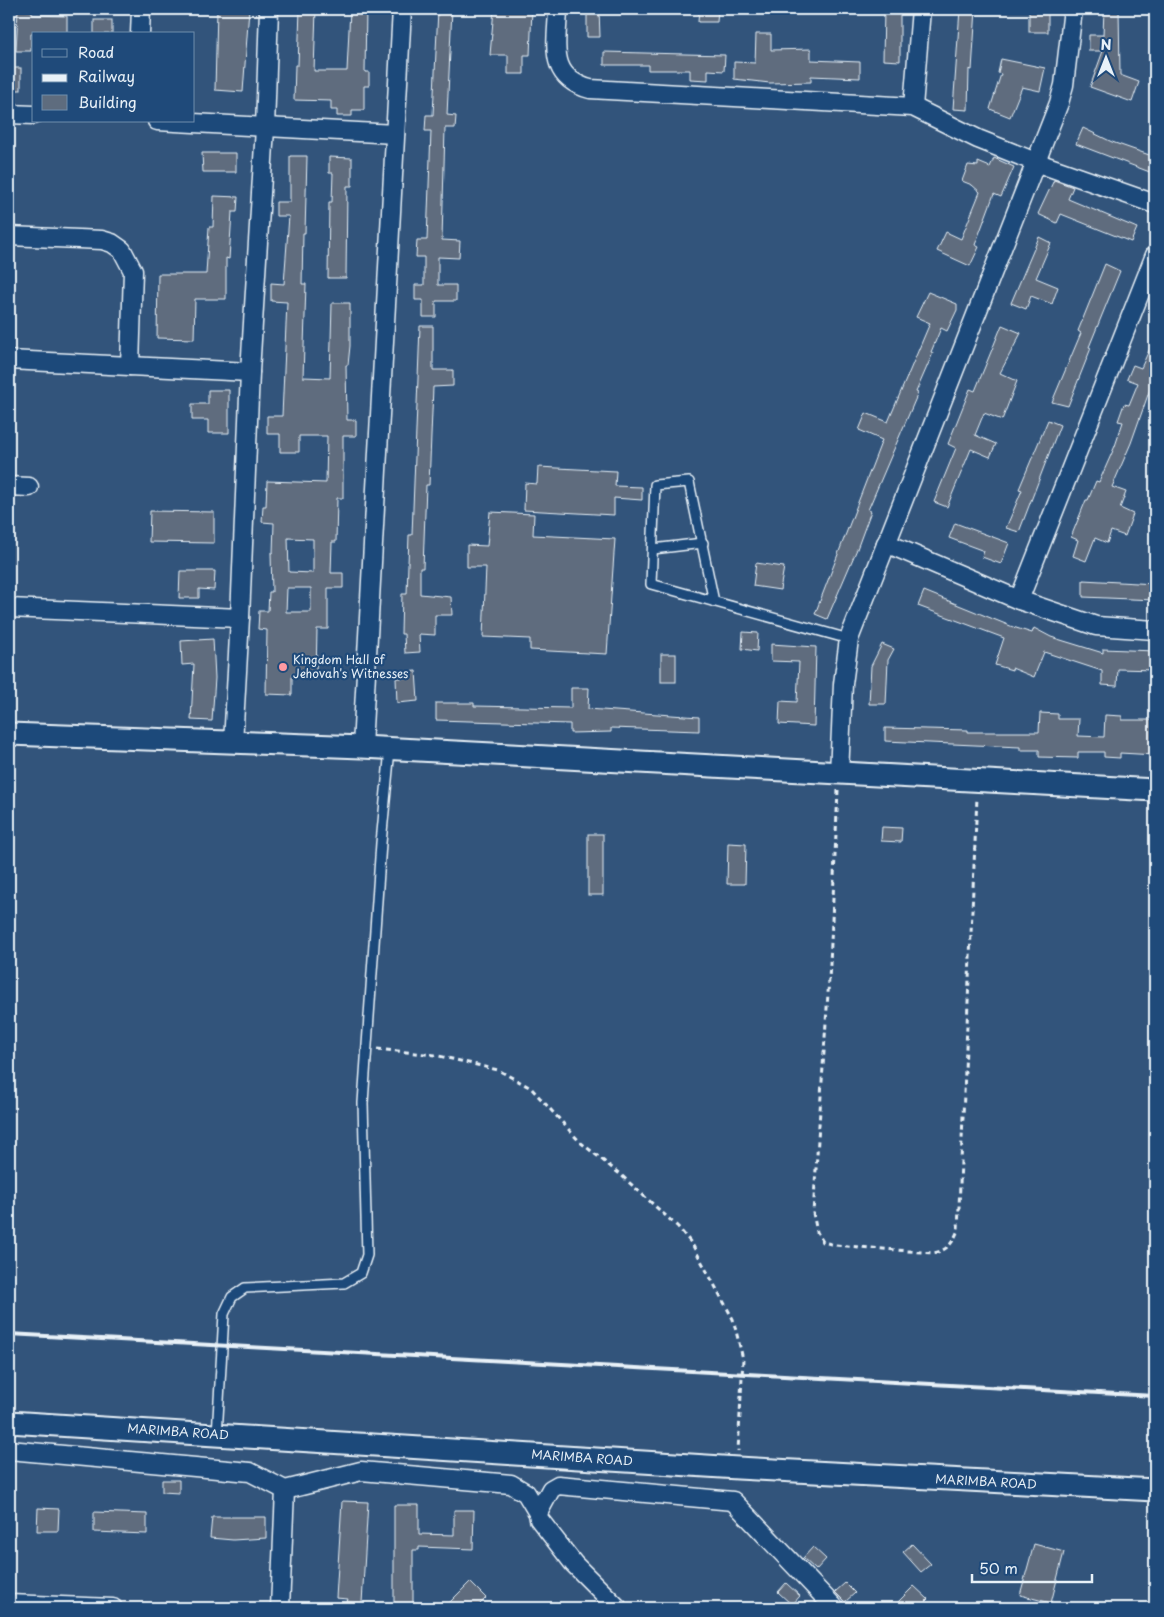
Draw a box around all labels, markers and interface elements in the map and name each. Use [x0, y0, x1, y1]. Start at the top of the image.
legend [32, 32, 195, 122]
north arrow [1082, 32, 1132, 82]
text: N [1100, 34, 1112, 55]
text: Road [78, 40, 114, 63]
text: Railway [78, 64, 135, 87]
text: Building [78, 90, 137, 113]
place label: Kingdom Hall of Jehovah's Witnesses [293, 650, 408, 682]
marker: Kingdom Hall of Jehovah's Witnesses [277, 661, 289, 673]
street label: MARIMBA ROAD [127, 1418, 229, 1444]
street label: MARIMBA ROAD [531, 1444, 633, 1470]
street label: MARIMBA ROAD [935, 1469, 1037, 1493]
scale bar [972, 1552, 1092, 1584]
text: 50 m [979, 1556, 1018, 1579]

